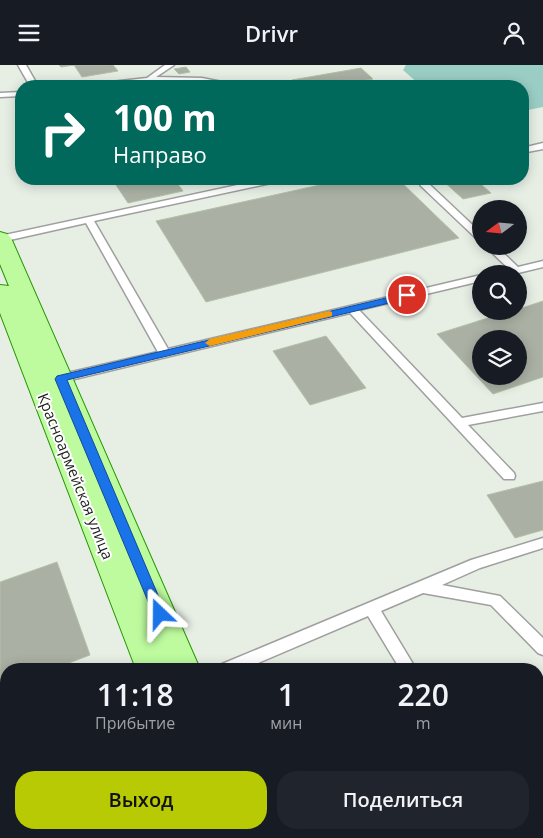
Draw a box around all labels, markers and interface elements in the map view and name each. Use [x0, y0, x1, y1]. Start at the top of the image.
text: Drivr [245, 18, 298, 48]
icon: menu [15, 19, 43, 47]
icon: person [500, 19, 528, 47]
text: 100 m [113, 94, 217, 141]
icon: right [30, 100, 95, 165]
text: Направо [113, 139, 207, 169]
north arrow [472, 200, 528, 255]
map controls [472, 200, 527, 385]
button: search [472, 265, 527, 320]
pin [386, 274, 428, 316]
icon: arrive [393, 281, 421, 309]
button: layers [472, 330, 527, 385]
street label: Красноармейская улица [33, 390, 119, 562]
position arrow [133, 587, 185, 639]
text: 11:18 [97, 674, 174, 715]
text: 1 [278, 674, 295, 715]
text: 220 [397, 674, 449, 715]
text: Прибытие [95, 712, 175, 734]
text: мин [270, 712, 302, 734]
text: m [416, 712, 431, 734]
button: Выход [15, 771, 267, 829]
button: Поделиться [277, 771, 529, 829]

